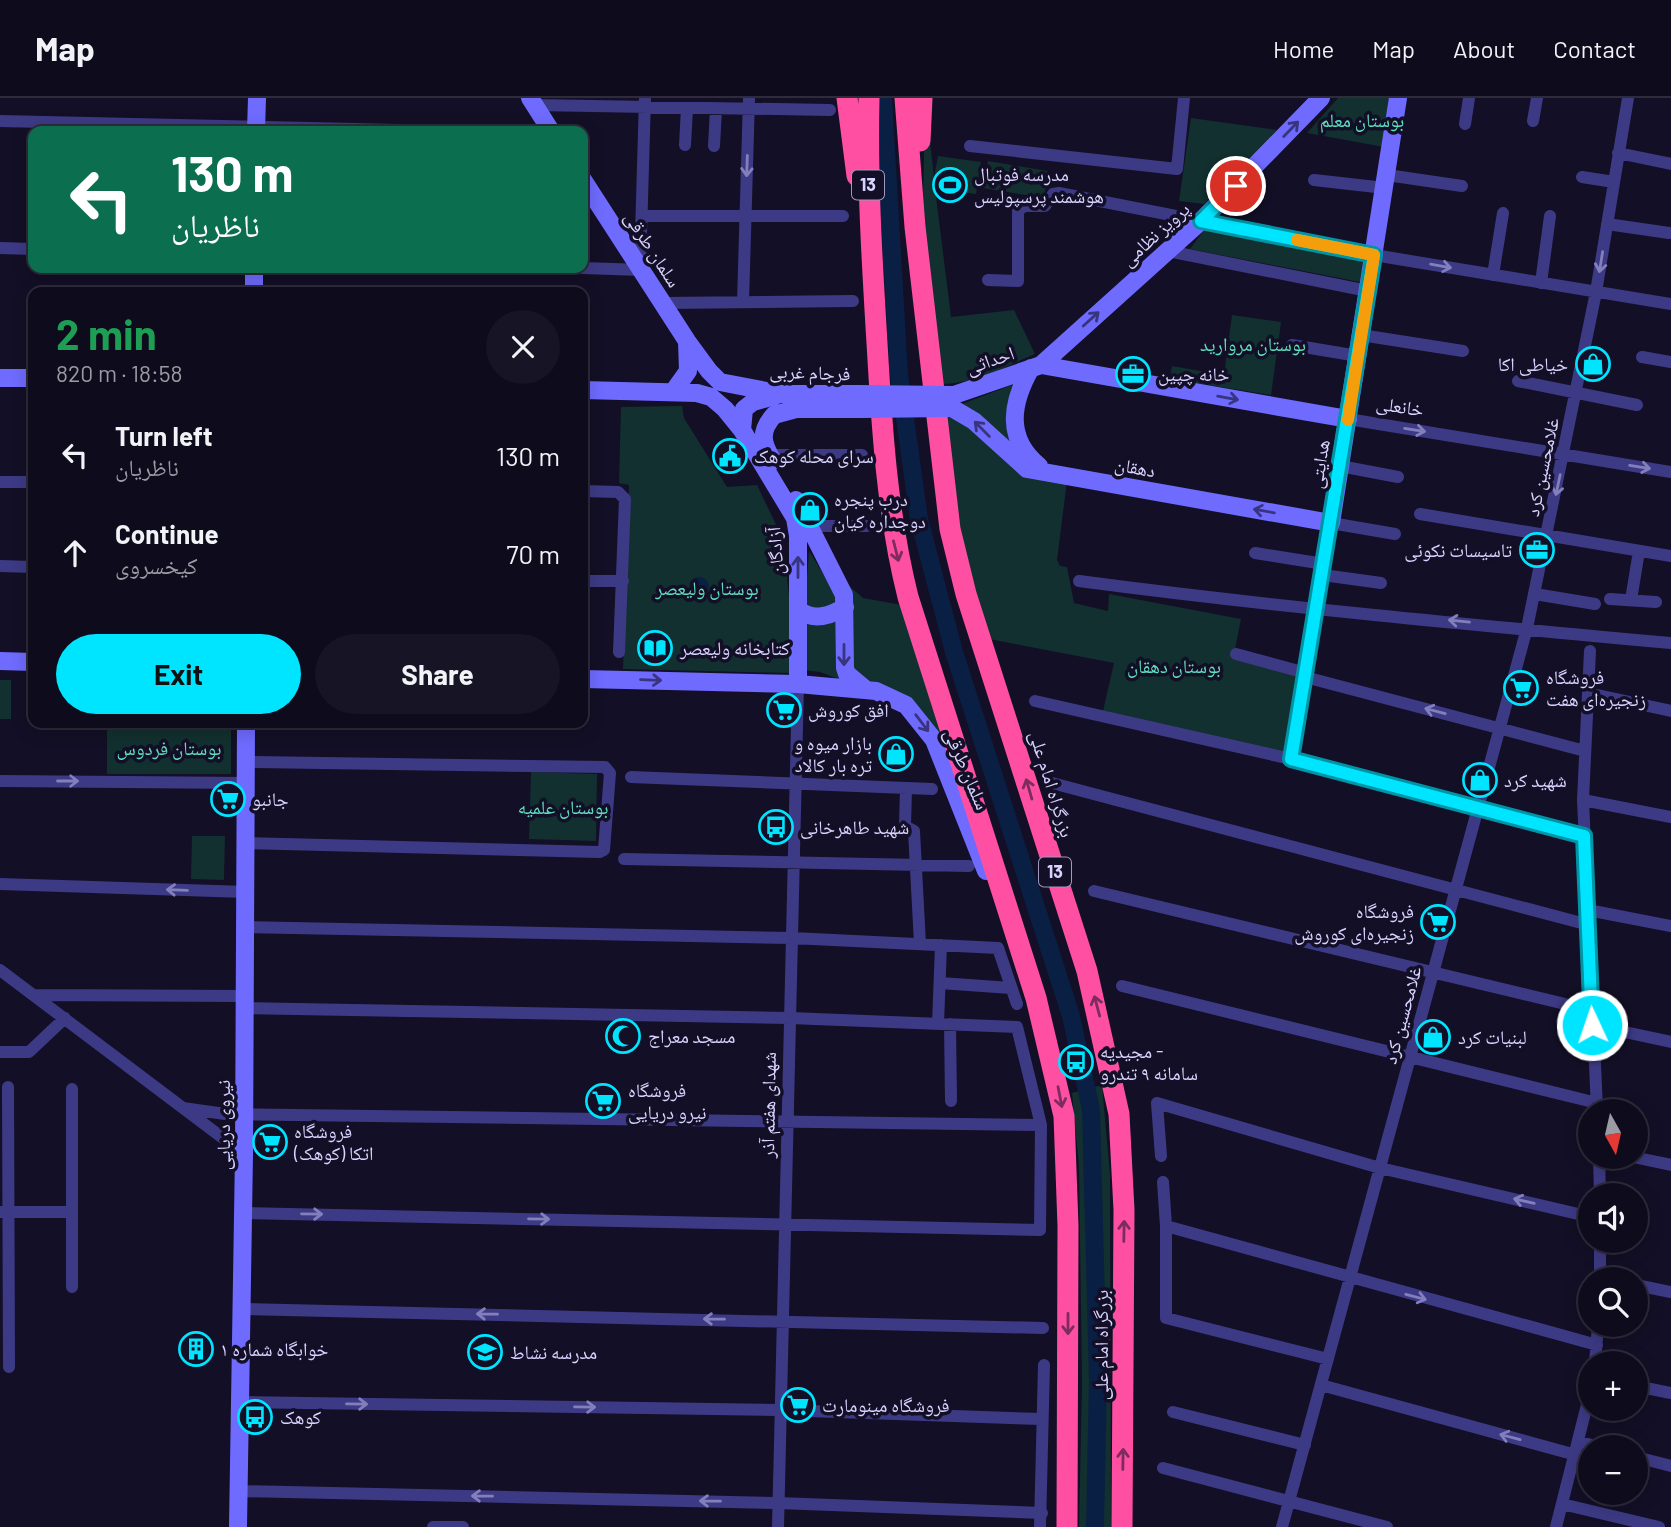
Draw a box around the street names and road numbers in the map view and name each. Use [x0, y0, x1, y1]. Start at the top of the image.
road number: 13 [852, 170, 884, 200]
street label: پرویز نظامی [1115, 197, 1195, 271]
street label: سلمان طرقی [620, 206, 686, 292]
street label: احداثی [963, 341, 1017, 379]
street label: فرجام غربی [769, 359, 851, 387]
street label: خانعلی [1375, 390, 1425, 422]
street label: غلامحسین کرد [1520, 415, 1564, 519]
street label: هدایتی [1303, 438, 1335, 490]
street label: دهقان [1113, 452, 1157, 482]
street label: آزادگان [761, 525, 789, 576]
street label: سلمان طرقی [939, 725, 995, 813]
street label: بزرگراه امام علی [1022, 728, 1080, 841]
road number: 13 [1039, 858, 1071, 886]
street label: غلامحسین کرد [1377, 963, 1427, 1067]
street label: شهدای هفتم آذر [755, 1052, 782, 1159]
street label: نیروی دریایی [211, 1080, 235, 1170]
street label: بزرگراه امام علی [1089, 1290, 1115, 1400]

